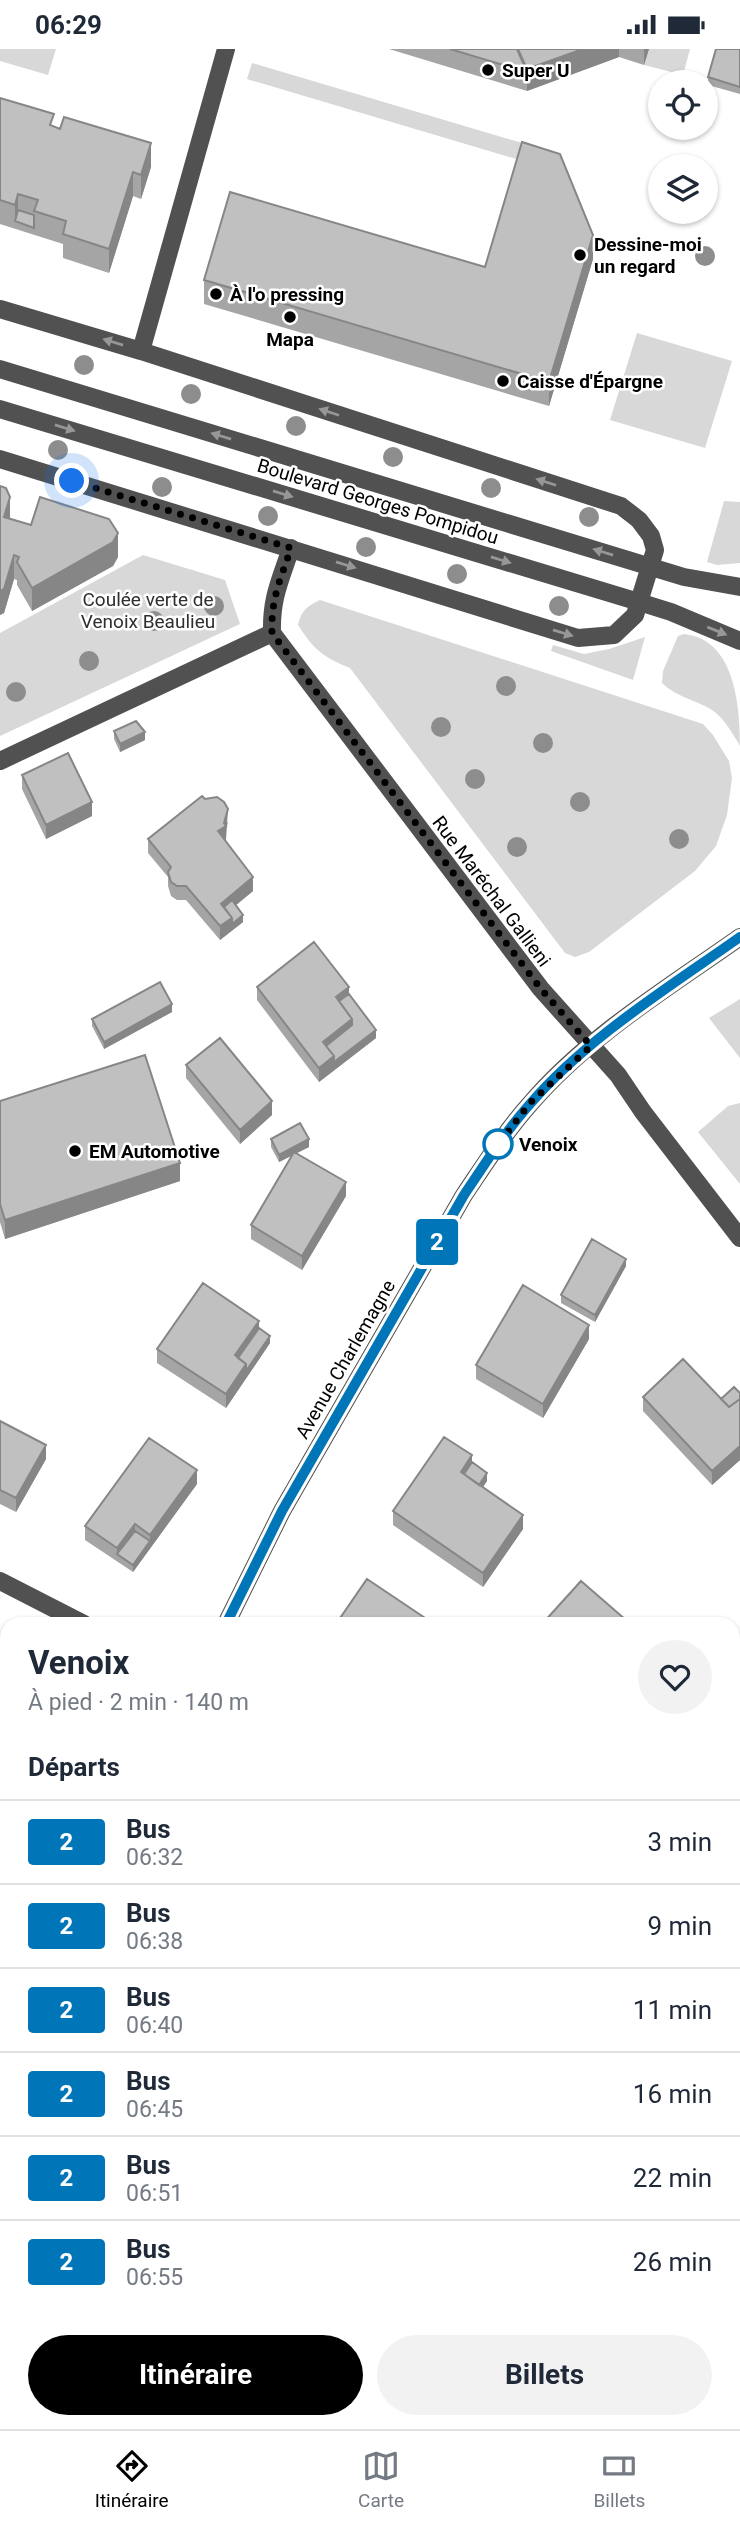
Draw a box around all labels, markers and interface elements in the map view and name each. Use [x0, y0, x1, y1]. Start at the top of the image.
text: 06:29 [35, 10, 102, 40]
place label: Super U [502, 59, 570, 82]
marker: Super U [480, 62, 496, 78]
map controls [648, 70, 718, 224]
button: locate [648, 70, 718, 140]
button: layers [648, 154, 718, 224]
place label: Dessine-moi un regard [594, 233, 702, 278]
marker: Dessine-moi un regard [572, 247, 588, 263]
place label: À l'o pressing [230, 283, 344, 306]
marker: À l'o pressing [208, 286, 224, 302]
marker: Mapa [282, 309, 298, 325]
place label: Mapa [266, 328, 314, 351]
one-way arrow [102, 337, 123, 347]
place label: Caisse d'Épargne [517, 370, 663, 393]
marker: Caisse d'Épargne [495, 373, 511, 389]
one-way arrow [318, 406, 339, 417]
one-way arrow [55, 424, 76, 434]
one-way arrow [210, 431, 231, 441]
street label: Boulevard Georges Pompidou [255, 454, 501, 549]
your location [54, 463, 89, 498]
one-way arrow [535, 476, 556, 486]
one-way arrow [273, 490, 294, 500]
one-way arrow [592, 547, 613, 557]
one-way arrow [491, 555, 512, 565]
one-way arrow [336, 561, 357, 571]
park label: Coulée verte de Venoix Beaulieu [81, 588, 215, 633]
one-way arrow [707, 625, 728, 636]
one-way arrow [553, 629, 574, 639]
street label: Rue Maréchal Gallieni [427, 811, 556, 971]
marker: Venoix [483, 1129, 513, 1159]
place label: Venoix [519, 1133, 578, 1156]
place label: EM Automotive [89, 1140, 220, 1163]
marker: EM Automotive [67, 1143, 83, 1159]
line badge: 2 [414, 1219, 460, 1265]
text: 2 [430, 1228, 444, 1256]
street label: Avenue Charlemagne [291, 1276, 400, 1443]
button: heart [638, 1640, 712, 1714]
text: Venoix [28, 1643, 129, 1682]
text: À pied · 2 min · 140 m [28, 1689, 249, 1716]
text: Départs [28, 1752, 120, 1782]
text: Bus [126, 1814, 171, 1844]
text: 3 min [647, 1827, 712, 1857]
text: 2 [60, 1828, 73, 1856]
text: 06:32 [126, 1844, 183, 1871]
text: Bus [126, 1898, 171, 1928]
text: 9 min [647, 1911, 712, 1941]
text: 2 [60, 1912, 73, 1940]
text: 06:38 [126, 1928, 183, 1955]
text: Bus [126, 1982, 171, 2012]
text: 11 min [633, 1995, 712, 2025]
text: 2 [60, 1996, 73, 2024]
text: 06:40 [126, 2012, 183, 2039]
text: Bus [126, 2066, 171, 2096]
text: 16 min [633, 2079, 712, 2109]
text: 2 [60, 2080, 73, 2108]
text: 06:45 [126, 2096, 183, 2123]
text: Bus [126, 2150, 171, 2180]
text: 22 min [633, 2163, 712, 2193]
text: 2 [60, 2164, 73, 2192]
text: 06:51 [126, 2180, 183, 2207]
text: Bus [126, 2234, 171, 2264]
text: 26 min [633, 2247, 712, 2277]
text: 2 [60, 2248, 73, 2276]
text: 06:55 [126, 2264, 183, 2291]
button: Itinéraire [28, 2335, 363, 2415]
button: Billets [377, 2335, 712, 2415]
tab: Itinéraire [95, 2447, 169, 2512]
tab: Carte [358, 2447, 404, 2512]
tab: Billets [593, 2447, 645, 2512]

